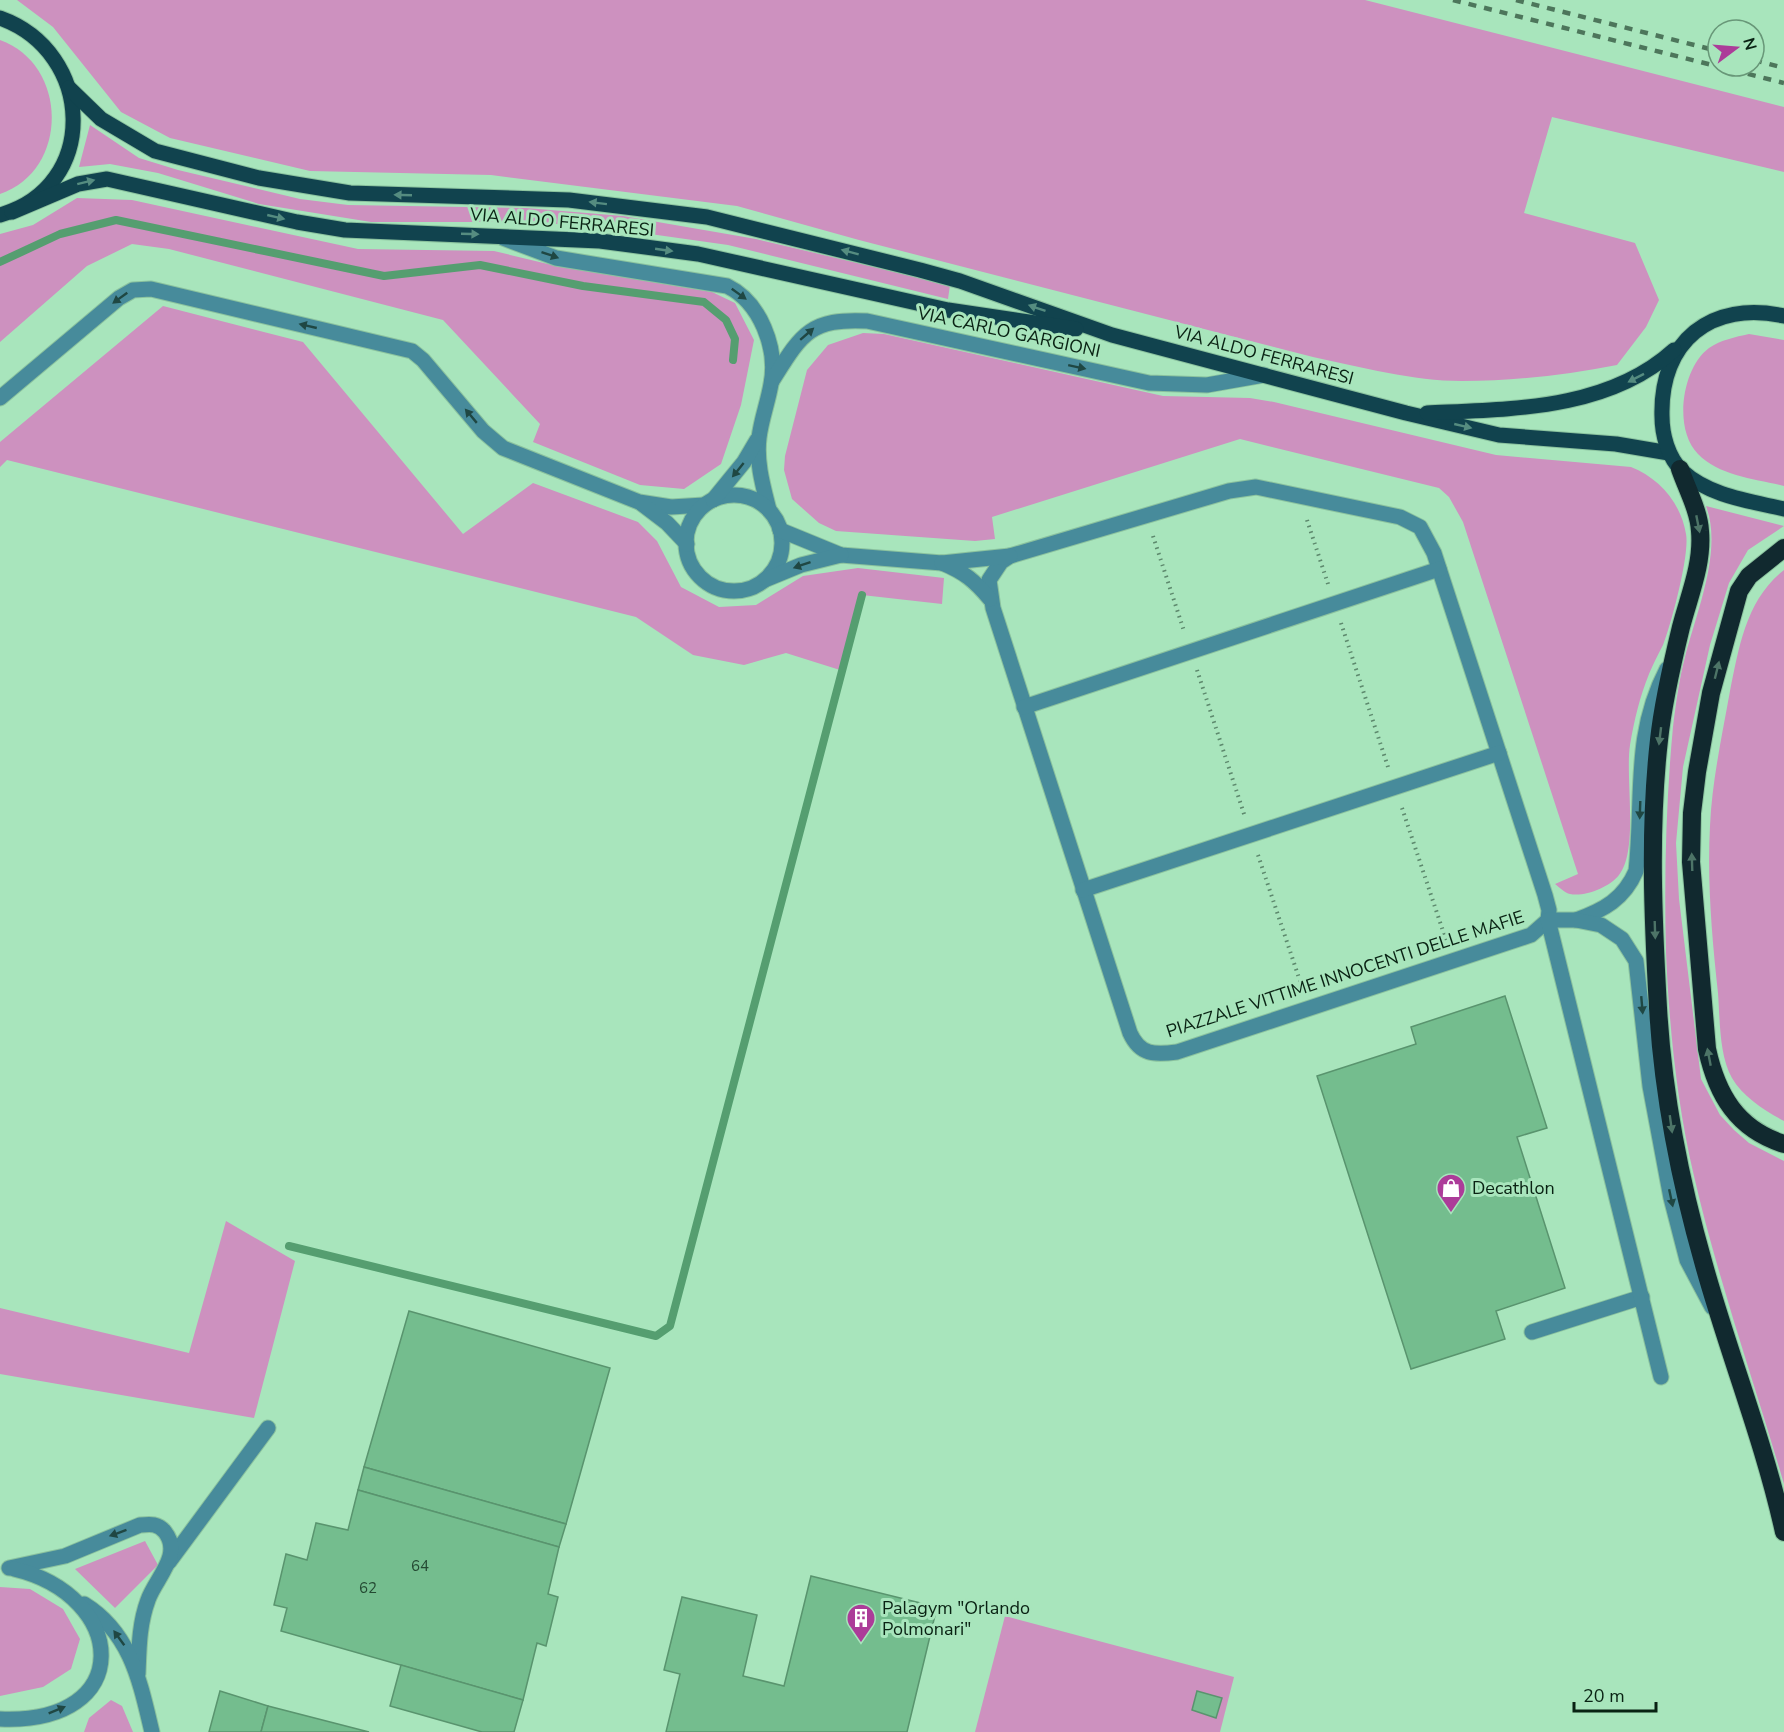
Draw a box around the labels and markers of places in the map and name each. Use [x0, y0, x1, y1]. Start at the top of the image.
shop icon: Decathlon [1435, 1172, 1467, 1214]
place label: Decathlon [1472, 1176, 1555, 1200]
place label: Palagym "Orlando Polmonari" [882, 1596, 1030, 1641]
building icon: Palagym "Orlando Polmonari" [845, 1602, 877, 1644]

